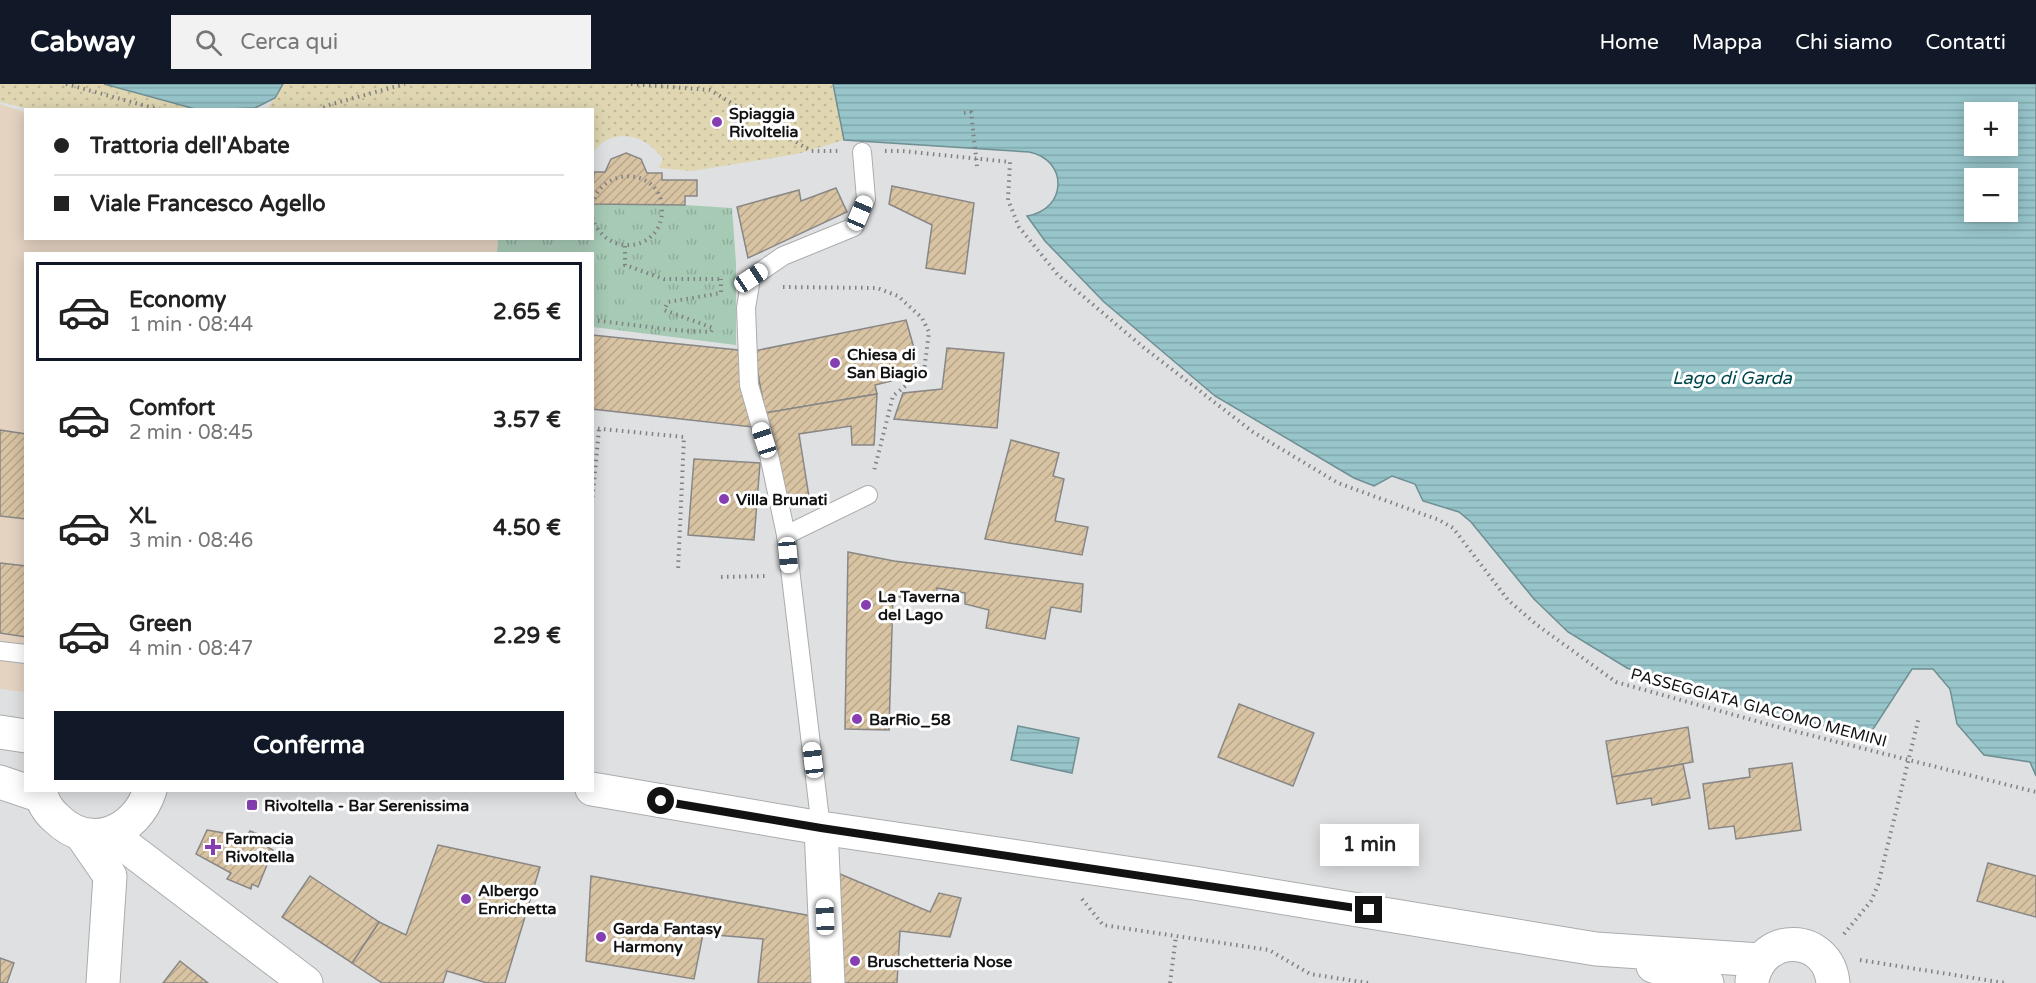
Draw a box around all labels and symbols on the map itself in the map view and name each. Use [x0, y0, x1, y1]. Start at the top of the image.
place label: Spiaggia Rivoltelia [729, 104, 798, 142]
marker: Spiaggia Rivoltelia [710, 115, 724, 129]
car [845, 193, 875, 233]
car [731, 260, 771, 296]
place label: Chiesa di San Biagio [847, 345, 928, 383]
marker: Chiesa di San Biagio [828, 356, 842, 370]
water label: Lago di Garda [1672, 367, 1793, 389]
car [750, 420, 778, 460]
place label: Villa Brunati [736, 490, 828, 510]
marker: Villa Brunati [717, 492, 731, 506]
car [777, 536, 799, 574]
place label: La Taverna del Lago [878, 587, 960, 625]
marker: La Taverna del Lago [859, 598, 873, 612]
street label: PASSEGGIATA GIACOMO MEMINI [1629, 664, 1889, 752]
place label: BarRio_58 [869, 710, 951, 730]
marker: BarRio_58 [850, 712, 864, 726]
car [802, 741, 824, 779]
route start [647, 787, 674, 814]
place label: Rivoltella - Bar Serenissima [264, 796, 469, 816]
marker: Rivoltella - Bar Serenissima [245, 798, 259, 812]
callout: 1 min [1320, 823, 1418, 865]
place label: Farmacia Rivoltella [225, 829, 294, 867]
marker: Farmacia Rivoltella [206, 840, 220, 854]
place label: Albergo Enrichetta [478, 881, 557, 919]
marker: Albergo Enrichetta [459, 892, 473, 906]
route end [1355, 896, 1382, 923]
car [815, 899, 835, 935]
place label: Garda Fantasy Harmony [613, 919, 722, 957]
marker: Garda Fantasy Harmony [594, 930, 608, 944]
place label: Bruschetteria Nose [867, 952, 1012, 972]
marker: Bruschetteria Nose [848, 954, 862, 968]

